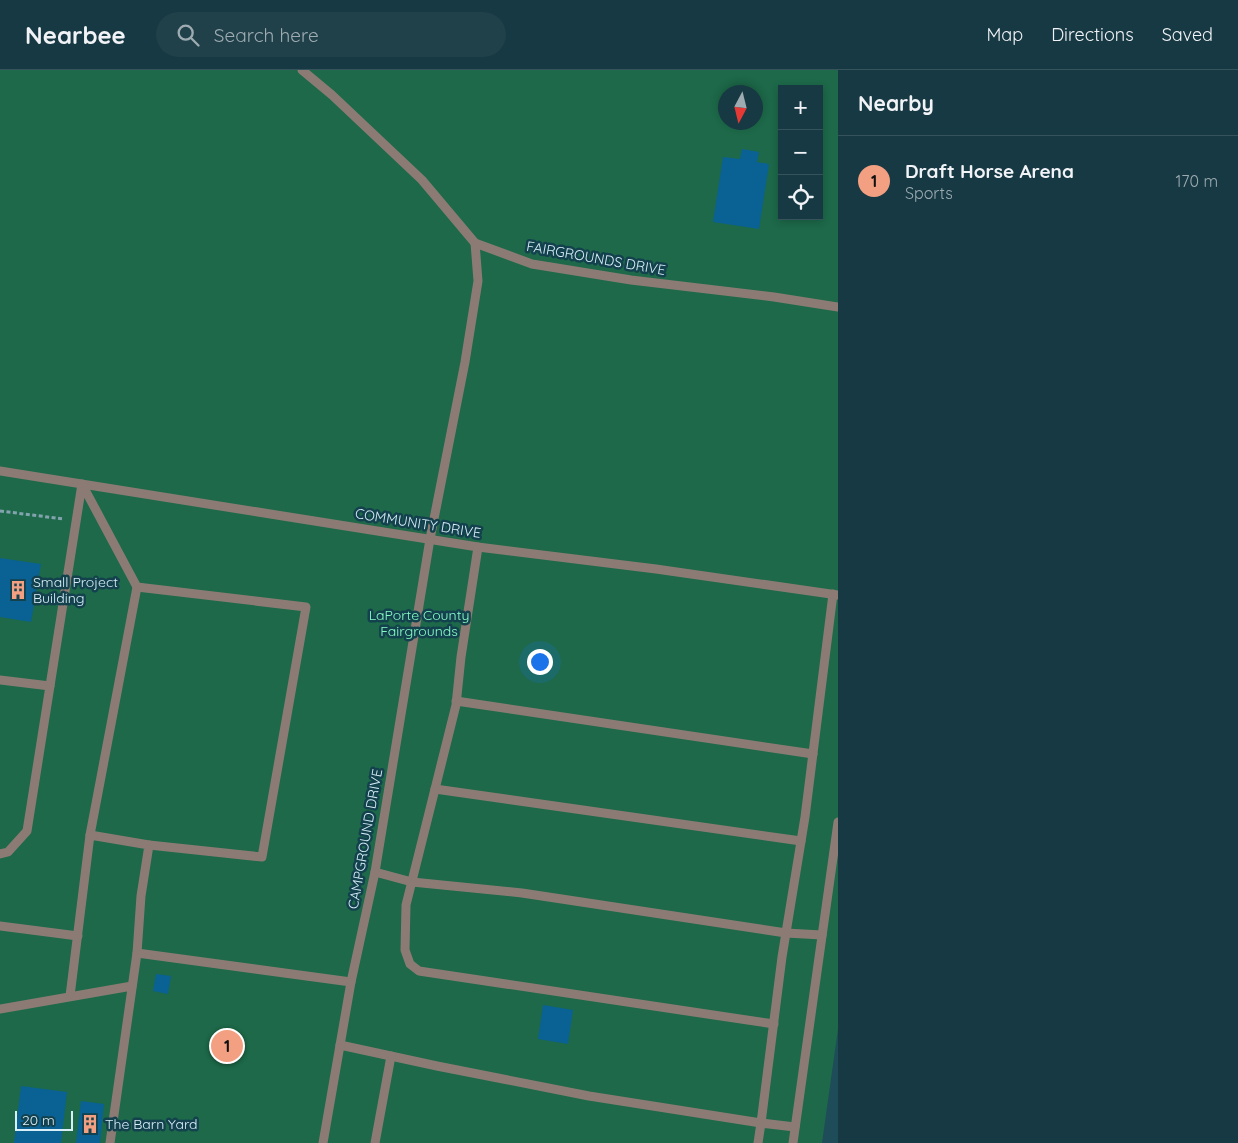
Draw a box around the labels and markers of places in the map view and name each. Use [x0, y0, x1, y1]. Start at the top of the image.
place label: Small Project Building [33, 573, 118, 607]
building icon: Small Project Building [7, 579, 29, 601]
pin: 1 [211, 1027, 243, 1065]
building icon: The Barn Yard [79, 1113, 101, 1135]
place label: The Barn Yard [105, 1115, 197, 1133]

